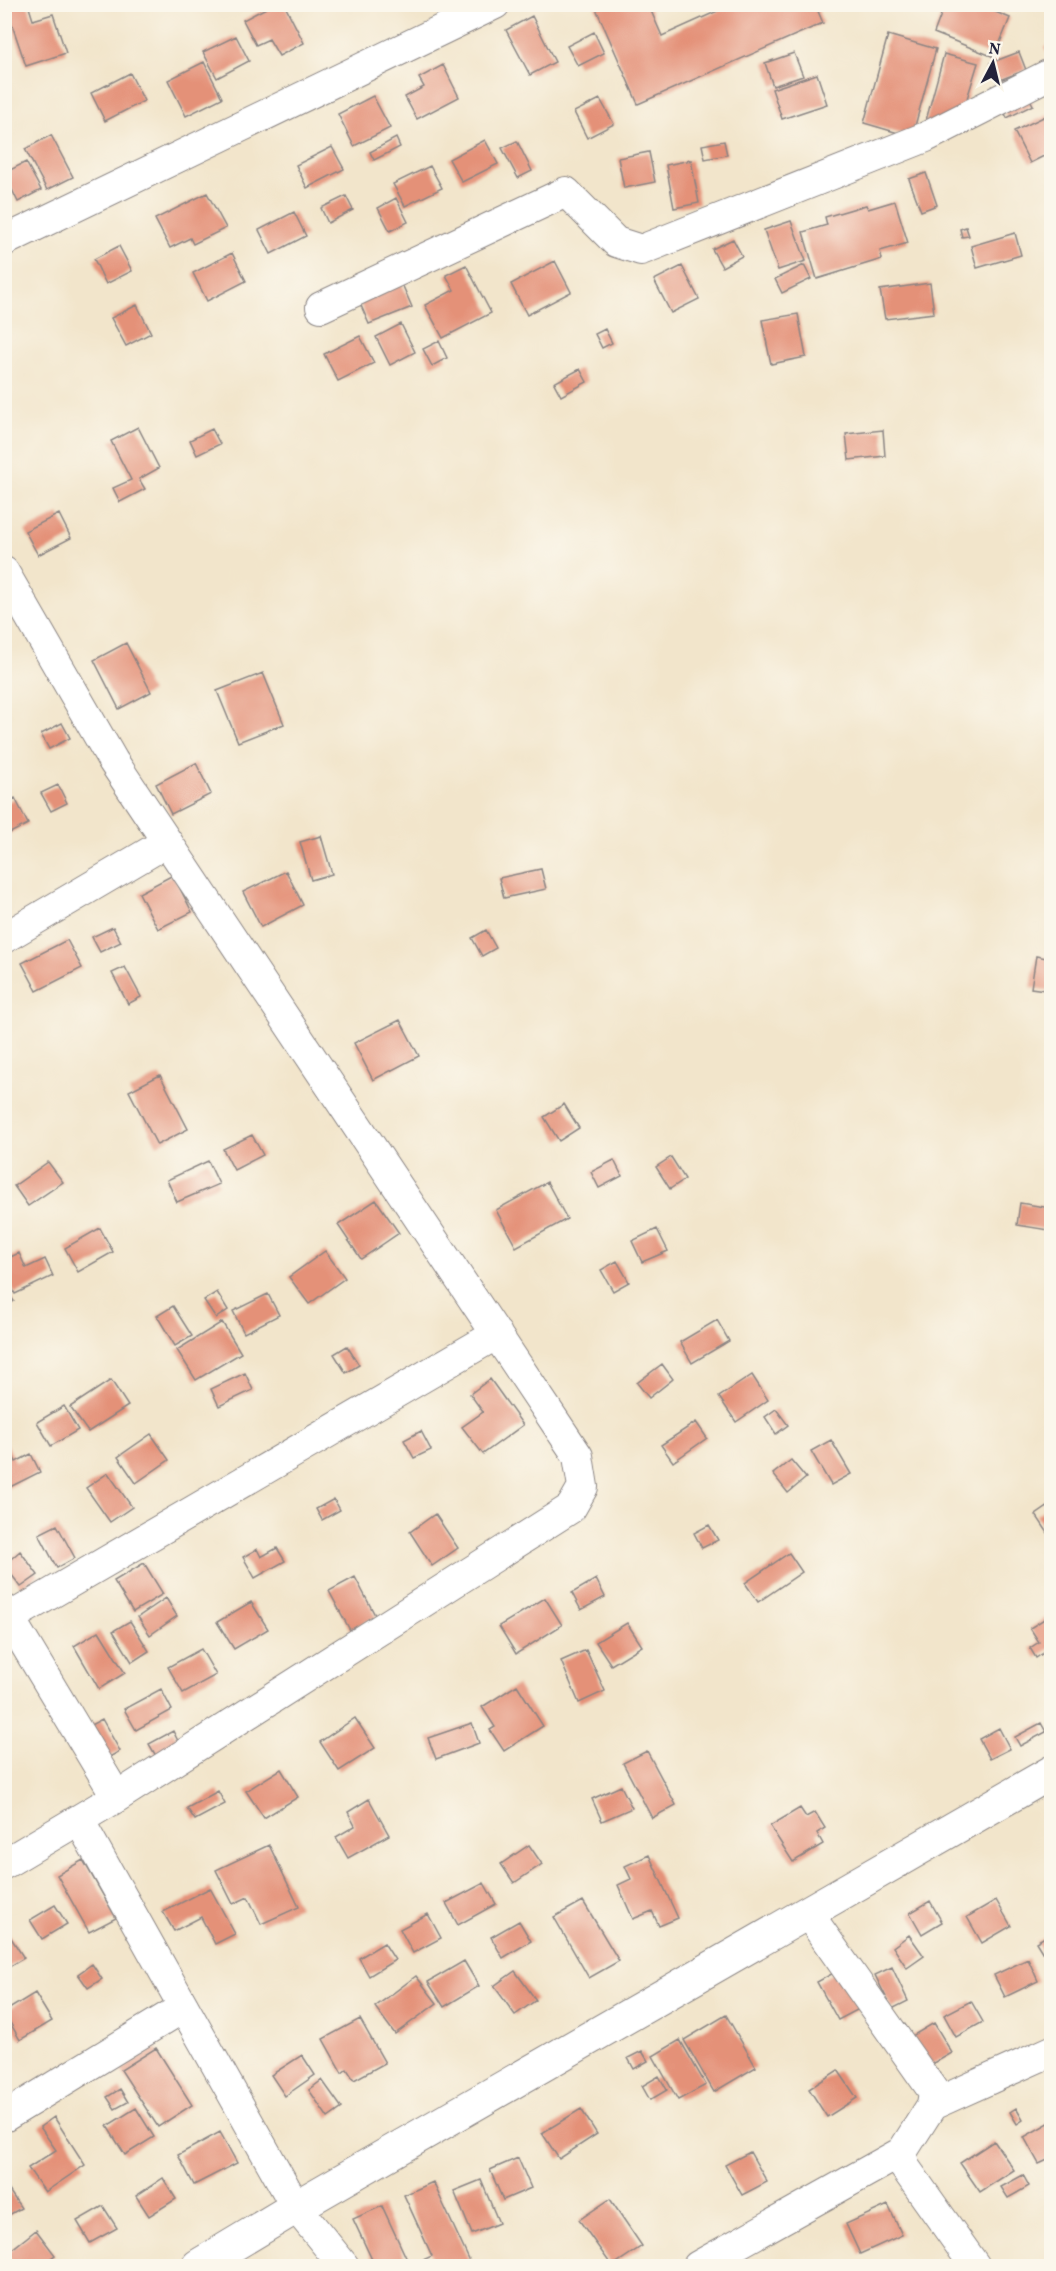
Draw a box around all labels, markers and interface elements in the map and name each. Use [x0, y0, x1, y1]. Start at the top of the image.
north arrow [963, 33, 1023, 93]
text: N [987, 38, 1002, 62]

